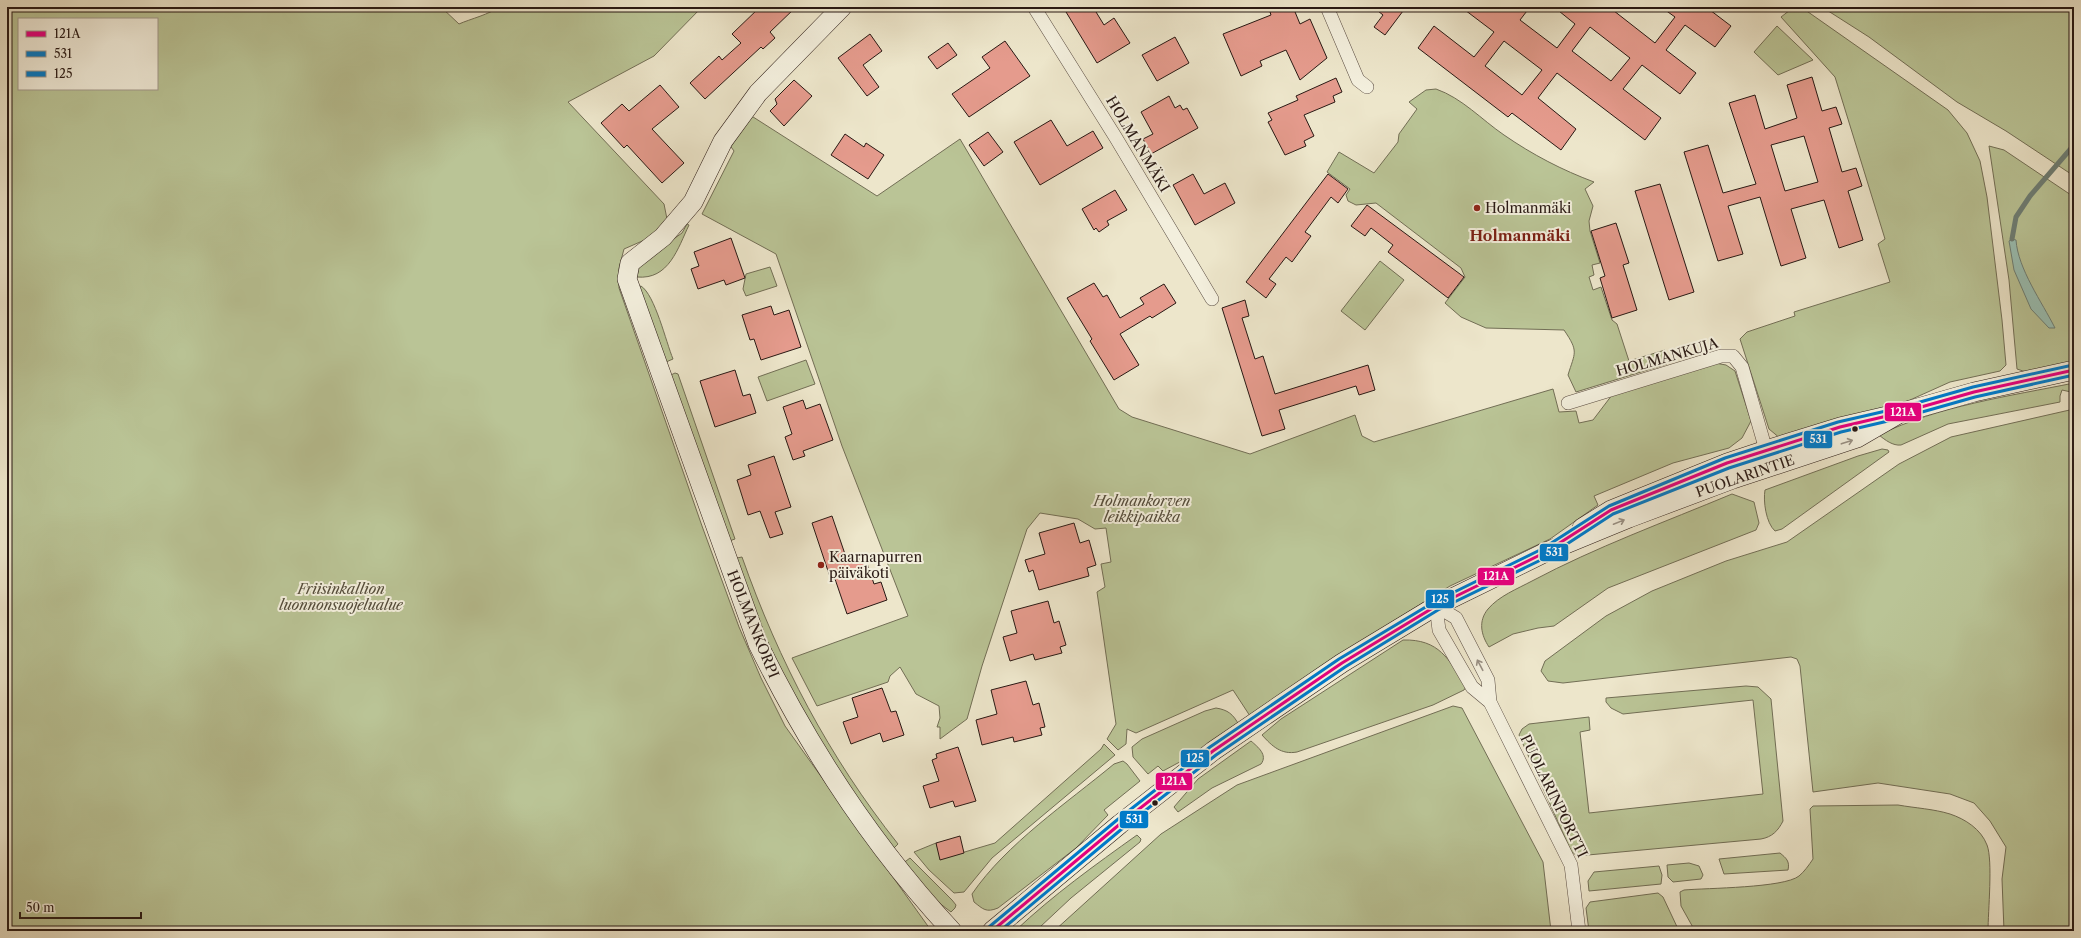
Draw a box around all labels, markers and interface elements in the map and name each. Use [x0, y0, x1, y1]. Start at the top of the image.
legend [18, 18, 158, 90]
text: 121A [54, 26, 82, 41]
text: 531 [54, 46, 72, 61]
text: 125 [54, 66, 72, 81]
street label: HOLMANMÄKI [1102, 93, 1174, 195]
place label: Holmanmäki [1485, 199, 1571, 217]
marker: Holmanmäki [1472, 203, 1482, 213]
district label: Holmanmäki [1470, 226, 1571, 245]
street label: HOLMANKUJA [1614, 334, 1721, 380]
line badge: 121A [1884, 402, 1922, 422]
text: 121A [1890, 405, 1916, 419]
unlabelled marker [1850, 424, 1860, 434]
line badge: 531 [1803, 430, 1833, 449]
text: 531 [1809, 432, 1827, 446]
one-way arrow [1841, 437, 1853, 445]
street label: PUOLARINTIE [1693, 451, 1797, 501]
park label: Holmankorven leikkipaikka [1092, 492, 1191, 526]
one-way arrow [1613, 518, 1625, 526]
line badge: 531 [1539, 543, 1569, 562]
text: 531 [1545, 545, 1563, 559]
place label: Kaarnapurren päiväkoti [829, 548, 922, 582]
marker: Kaarnapurren päiväkoti [816, 560, 826, 570]
street label: HOLMANKORPI [723, 567, 783, 681]
line badge: 121A [1477, 567, 1515, 586]
text: 121A [1483, 569, 1509, 583]
park label: Friisinkallion luonnonsuojelualue [279, 580, 404, 614]
line badge: 125 [1425, 589, 1455, 609]
text: 125 [1431, 592, 1449, 606]
one-way arrow [1476, 659, 1483, 671]
street label: PUOLARINPORTTI [1516, 731, 1592, 861]
line badge: 125 [1180, 749, 1210, 768]
text: 125 [1186, 751, 1204, 765]
line badge: 121A [1155, 772, 1193, 791]
text: 121A [1161, 774, 1187, 788]
unlabelled marker [1150, 798, 1160, 808]
line badge: 531 [1119, 810, 1149, 829]
text: 531 [1125, 812, 1143, 826]
scale bar [20, 894, 141, 920]
text: 50 m [26, 900, 55, 915]

